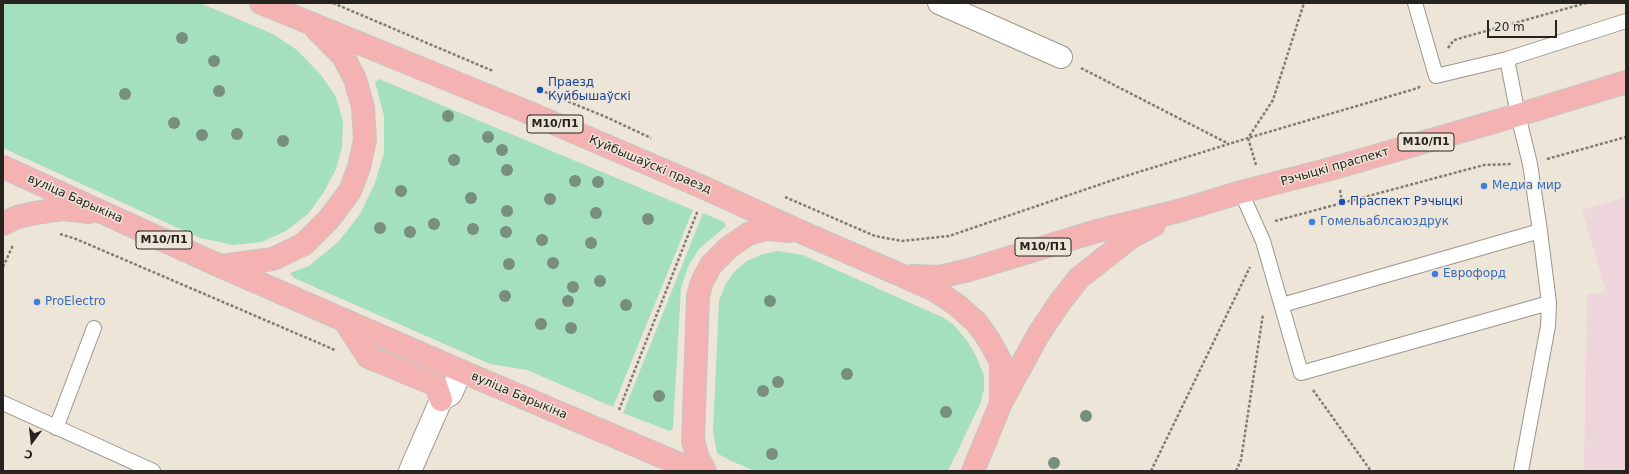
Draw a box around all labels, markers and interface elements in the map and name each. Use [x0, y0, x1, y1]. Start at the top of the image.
scale bar [1489, 12, 1559, 38]
text: 20 m [1494, 20, 1525, 34]
place label: Праезд Куйбышаўскі [548, 76, 631, 104]
marker: Праезд Куйбышаўскі [535, 85, 545, 95]
road number: М10/П1 [527, 115, 583, 133]
street label: Куйбышаўскі праезд [587, 133, 713, 197]
road number: М10/П1 [1398, 133, 1454, 151]
street label: Рэчыцкі праспект [1279, 145, 1391, 189]
street label: вуліца Барыкіна [25, 171, 125, 227]
place label: Медиа мир [1492, 179, 1561, 193]
marker: Медиа мир [1479, 181, 1489, 191]
place label: Праспект Рэчыцкі [1350, 195, 1463, 209]
marker: Праспект Рэчыцкі [1337, 197, 1347, 207]
place label: Гомельаблсаюздрук [1320, 215, 1449, 229]
marker: Гомельаблсаюздрук [1307, 217, 1317, 227]
road number: М10/П1 [136, 231, 192, 249]
road number: М10/П1 [1015, 238, 1071, 256]
place label: Еврофорд [1443, 267, 1506, 281]
marker: Еврофорд [1430, 269, 1440, 279]
place label: ProElectro [45, 295, 106, 309]
marker: ProElectro [32, 297, 42, 307]
street label: вуліца Барыкіна [469, 369, 569, 423]
north arrow [12, 422, 52, 462]
text: С [23, 447, 34, 461]

